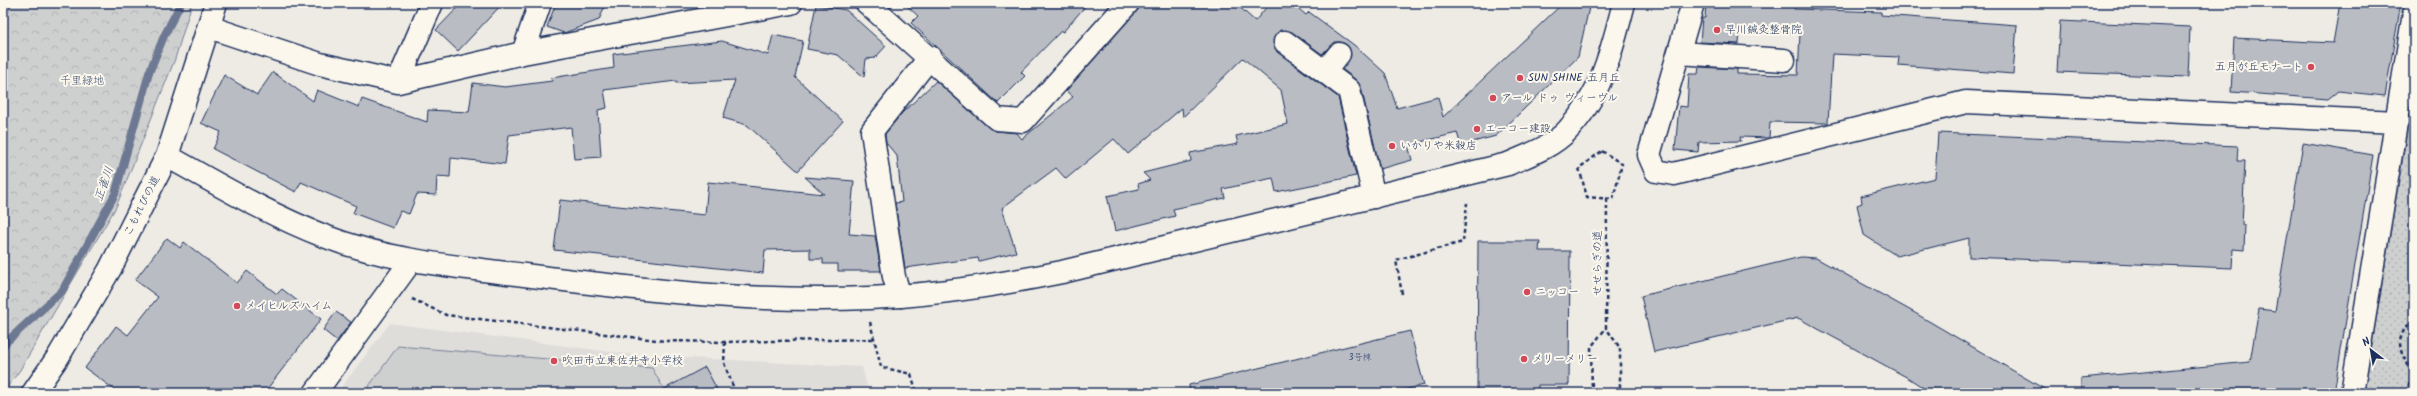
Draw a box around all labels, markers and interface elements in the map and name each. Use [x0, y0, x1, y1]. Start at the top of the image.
place label: 早川鍼灸整骨院 [1725, 21, 1802, 39]
marker: 早川鍼灸整骨院 [1712, 25, 1722, 35]
place label: 五月が丘モナート [2215, 58, 2303, 76]
marker: 五月が丘モナート [2306, 62, 2316, 72]
place label: SUN SHINE 五月丘 [1528, 69, 1620, 87]
park label: 千里緑地 [60, 72, 104, 90]
marker: SUN SHINE 五月丘 [1515, 73, 1525, 83]
place label: アール ドゥ ヴィーヴル [1501, 89, 1618, 107]
marker: アール ドゥ ヴィーヴル [1488, 93, 1498, 103]
place label: エーコー建設 [1485, 120, 1551, 138]
marker: エーコー建設 [1472, 124, 1482, 134]
place label: いかりや米穀店 [1400, 137, 1477, 155]
marker: いかりや米穀店 [1387, 141, 1397, 151]
water label: 正雀川 [89, 164, 119, 204]
street label: こもれびの道 [119, 173, 165, 239]
street label: せせらぎの道 [1589, 230, 1607, 296]
place label: ニッコー [1535, 283, 1579, 301]
marker: ニッコー [1522, 287, 1532, 297]
place label: メイヒルズハイム [245, 297, 332, 315]
marker: メイヒルズハイム [232, 301, 242, 311]
north arrow [2351, 330, 2391, 370]
text: N [2359, 333, 2374, 352]
house number: 3号棟 [1348, 350, 1372, 365]
place label: メリーメリー [1532, 350, 1598, 368]
place label: 吹田市立東佐井寺小学校 [562, 352, 683, 370]
marker: メリーメリー [1519, 354, 1529, 364]
marker: 吹田市立東佐井寺小学校 [549, 356, 559, 366]

